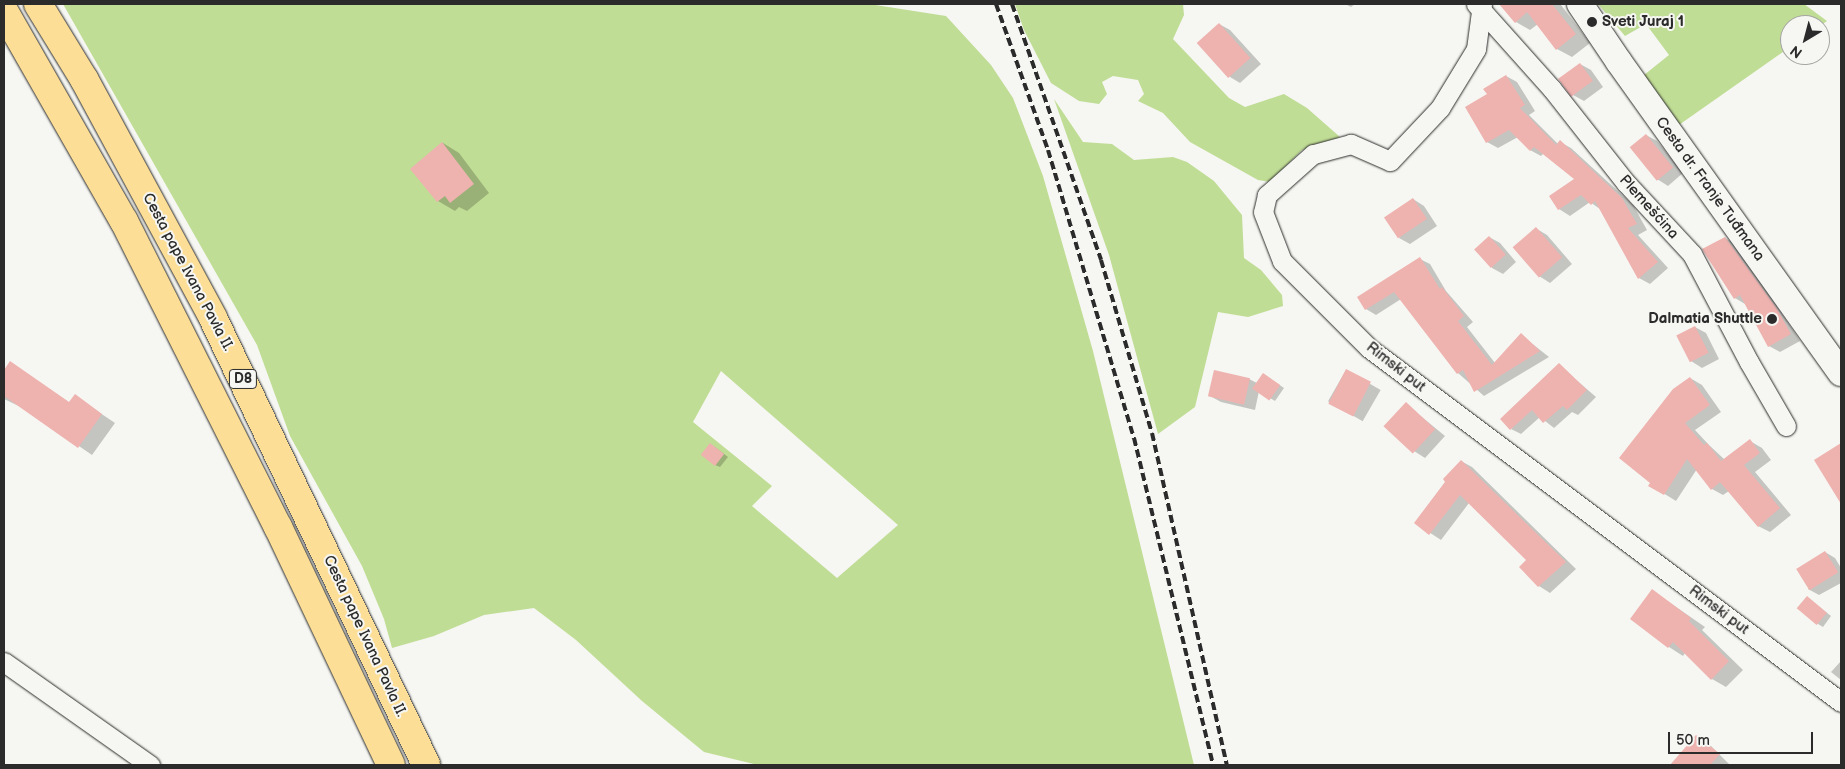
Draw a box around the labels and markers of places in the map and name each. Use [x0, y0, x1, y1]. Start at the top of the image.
place label: Sveti Juraj 1 [1602, 13, 1684, 31]
marker: Sveti Juraj 1 [1586, 16, 1598, 28]
place label: Dalmatia Shuttle [1648, 310, 1762, 328]
marker: Dalmatia Shuttle [1766, 313, 1778, 325]

